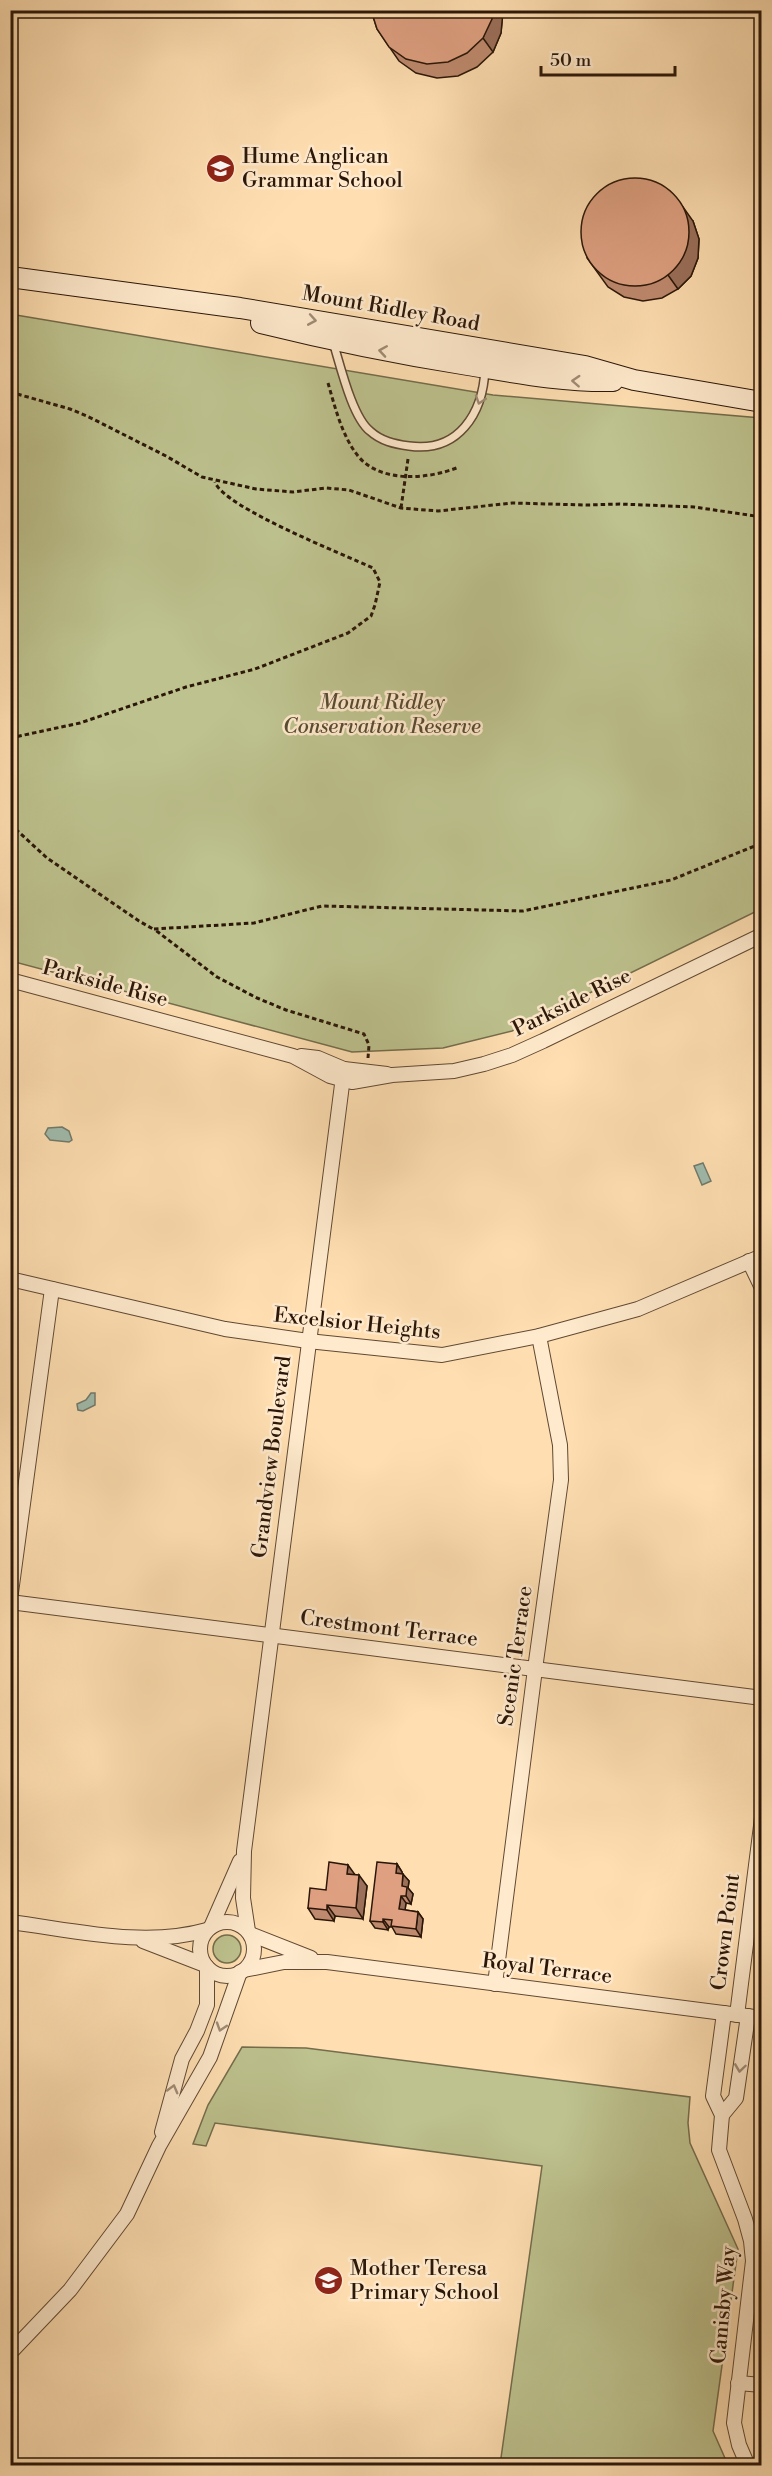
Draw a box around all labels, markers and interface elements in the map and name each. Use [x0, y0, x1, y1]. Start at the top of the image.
scale bar [541, 39, 674, 77]
text: 50 m [550, 49, 592, 72]
place label: Hume Anglican Grammar School [242, 144, 403, 194]
school or university icon: Hume Anglican Grammar School [205, 153, 237, 185]
street label: Mount Ridley Road [300, 281, 482, 337]
one-way arrow [307, 313, 317, 326]
one-way arrow [378, 345, 388, 358]
one-way arrow [571, 374, 580, 387]
one-way arrow [474, 394, 487, 405]
park label: Mount Ridley Conservation Reserve [283, 690, 481, 740]
street label: Parkside Rise [39, 955, 171, 1013]
street label: Parkside Rise [508, 963, 636, 1043]
street label: Excelsior Heights [272, 1302, 442, 1346]
street label: Grandview Boulevard [247, 1354, 297, 1560]
street label: Scenic Terrace [493, 1584, 539, 1728]
street label: Crestmont Terrace [299, 1605, 479, 1653]
street label: Crown Point [706, 1872, 746, 1992]
street label: Royal Terrace [480, 1948, 614, 1990]
one-way arrow [216, 2022, 228, 2032]
one-way arrow [735, 2064, 747, 2073]
one-way arrow [165, 2085, 178, 2095]
street label: Canisby Way [706, 2244, 742, 2365]
place label: Mother Teresa Primary School [350, 2256, 499, 2306]
school or university icon: Mother Teresa Primary School [313, 2265, 345, 2297]

